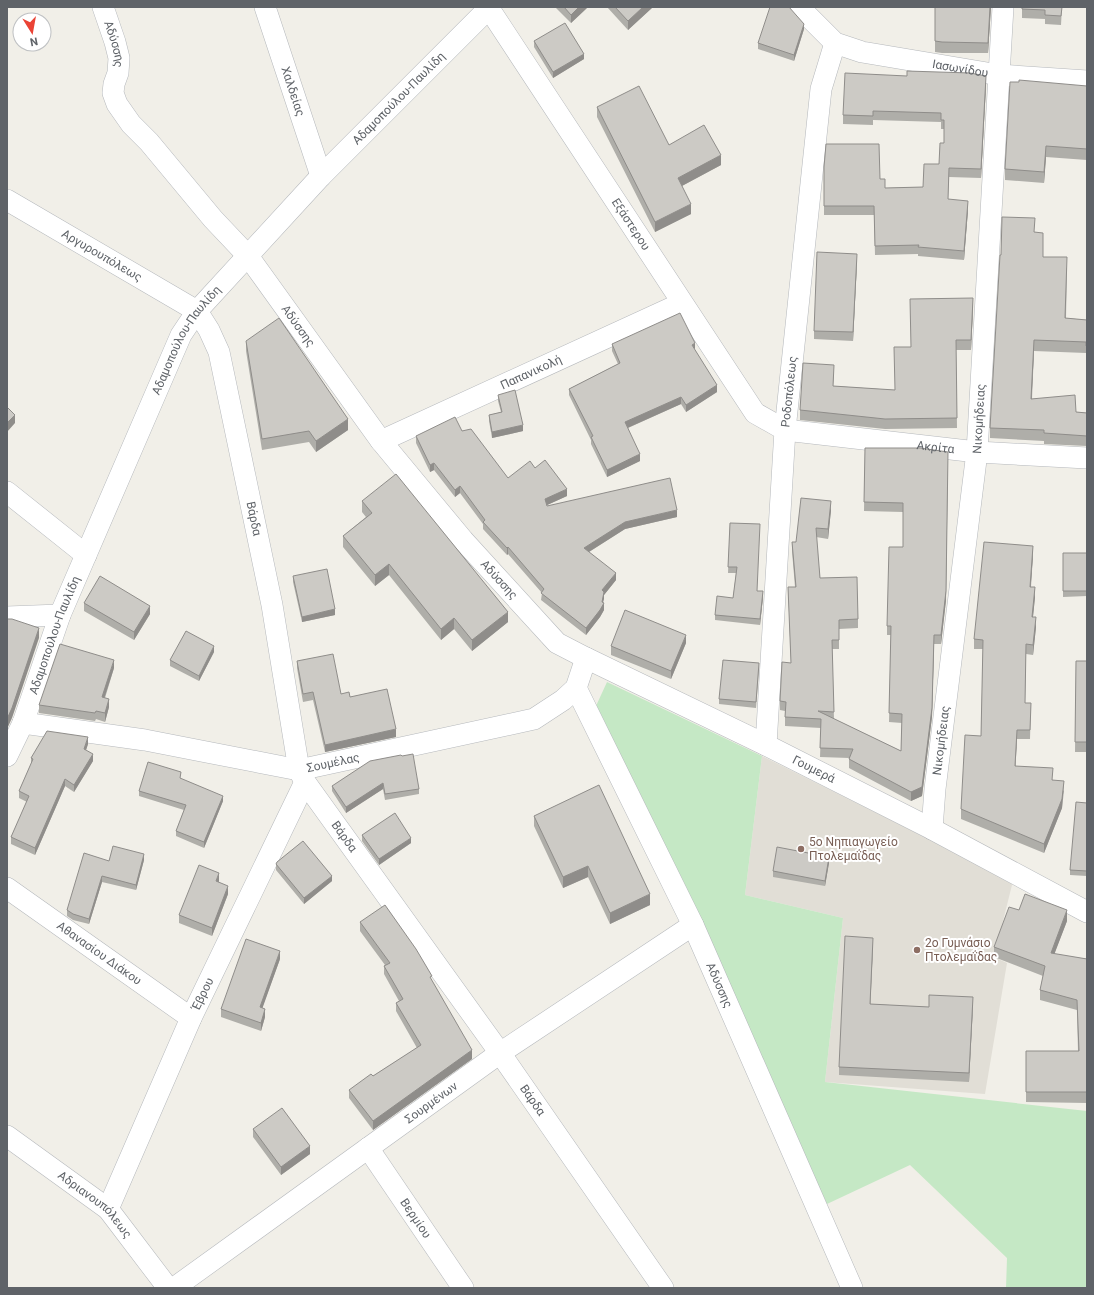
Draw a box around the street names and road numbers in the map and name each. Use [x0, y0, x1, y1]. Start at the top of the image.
street label: Αδύσσης [101, 19, 127, 68]
street label: Αδαμοπούλου-Παυλίδη [350, 49, 448, 147]
street label: Ιασωνίδου [931, 57, 989, 80]
street label: Χαλδείας [278, 65, 308, 118]
street label: Εξάστερου [609, 196, 653, 253]
street label: Αργυρουπόλεως [59, 227, 145, 284]
street label: Αδαμοπούλου-Παυλίδη [149, 283, 224, 397]
street label: Αδύσσης [279, 302, 318, 350]
street label: Παπανικολή [498, 352, 564, 392]
street label: Ροδοπόλεως [778, 355, 800, 428]
street label: Νικομήδειας [970, 383, 988, 454]
street label: Ακρίτα [916, 438, 956, 456]
street label: Βάρδα [244, 500, 264, 537]
street label: Αδύσσης [478, 557, 521, 602]
street label: Αδαμοπούλου-Παυλίδη [26, 574, 83, 696]
street label: Νικομήδειας [930, 705, 952, 776]
street label: Σουμέλας [306, 750, 361, 775]
street label: Γουμερά [790, 753, 838, 786]
street label: Βάρδα [328, 818, 360, 855]
street label: Αθανασίου Διάκου [54, 919, 144, 988]
street label: Αδύσσης [703, 960, 735, 1010]
street label: Έβρου [188, 975, 216, 1014]
street label: Σουρμένων [402, 1079, 460, 1126]
street label: Βάρδα [517, 1082, 548, 1119]
street label: Αδριανουπόλεως [55, 1168, 135, 1241]
street label: Βερμίου [397, 1196, 434, 1241]

